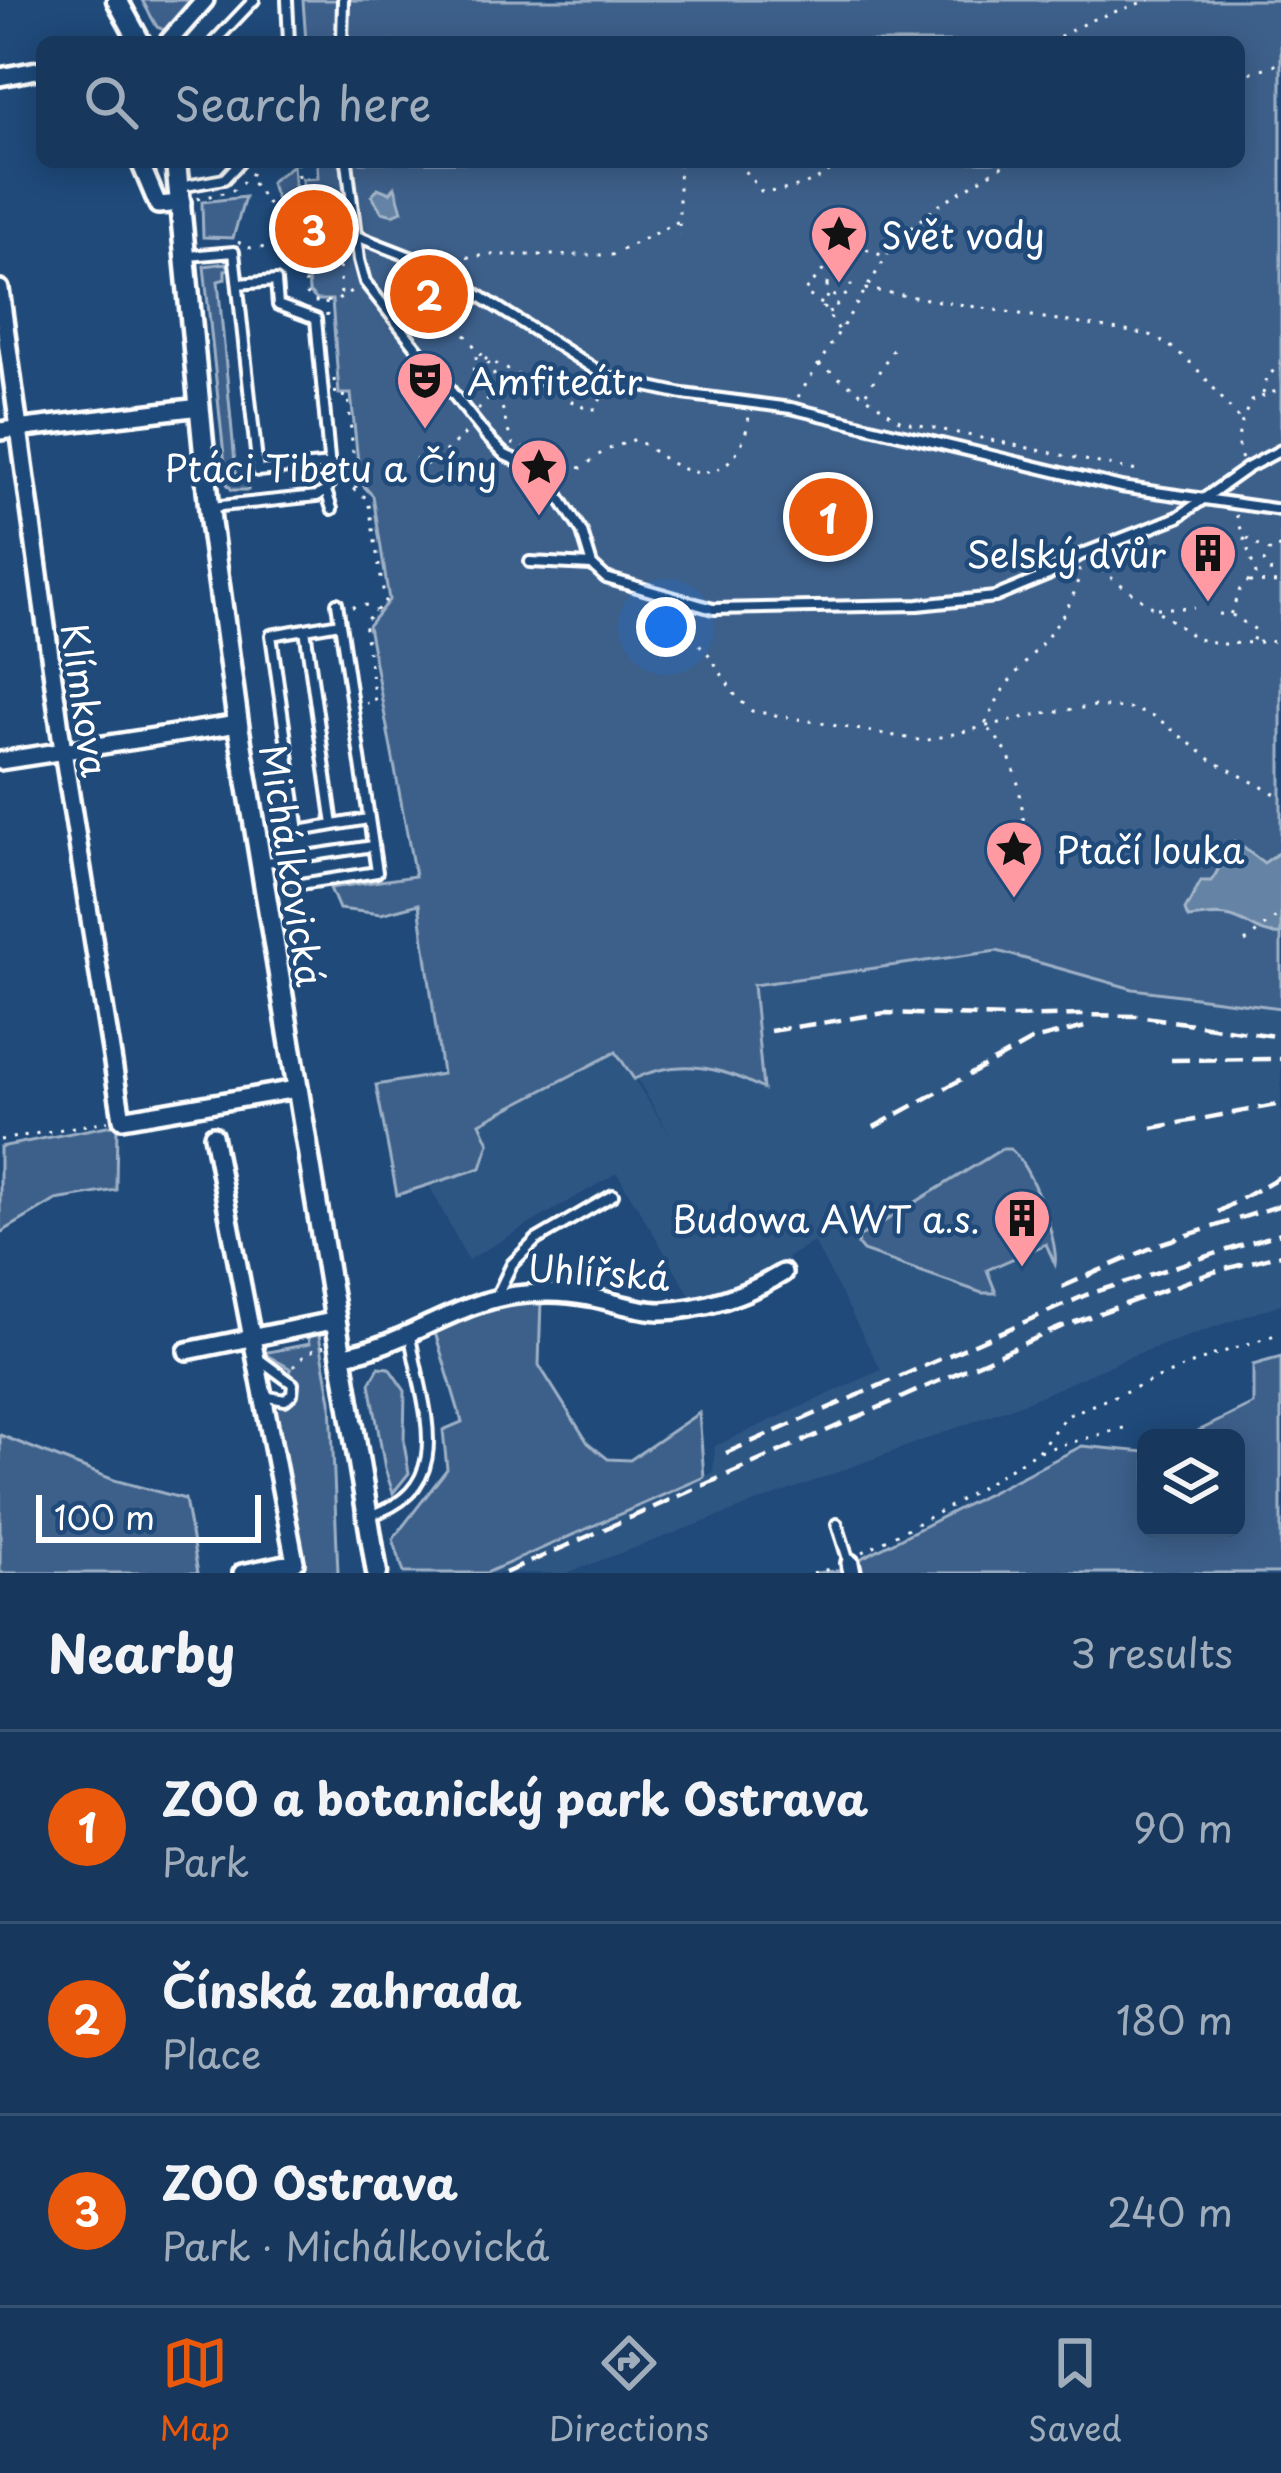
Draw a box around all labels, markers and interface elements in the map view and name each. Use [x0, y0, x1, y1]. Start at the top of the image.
search box [36, 36, 1245, 168]
text: Search here [174, 68, 431, 136]
icon: search [78, 69, 144, 135]
pin: 3 [275, 184, 353, 274]
place icon: Svět vody [808, 203, 870, 285]
place label: Svět vody [881, 207, 1045, 261]
pin: 2 [390, 249, 468, 339]
theatre icon: Amfiteátr [394, 349, 456, 431]
place label: Amfiteátr [467, 353, 643, 407]
place icon: Ptáci Tibetu a Číny [508, 436, 570, 518]
place label: Ptáci Tibetu a Číny [164, 440, 497, 494]
pin: 1 [789, 472, 867, 562]
building icon: Selský dvůr [1177, 522, 1239, 604]
place label: Selský dvůr [966, 526, 1167, 580]
your location [636, 597, 696, 657]
street label: Klímkova [49, 620, 123, 780]
street label: Michálkovická [247, 740, 339, 990]
place icon: Ptačí louka [983, 818, 1045, 900]
place label: Ptačí louka [1056, 822, 1245, 876]
building icon: Budowa AWT a.s. [991, 1187, 1053, 1269]
place label: Budowa AWT a.s. [672, 1191, 980, 1245]
street label: Uhlířská [526, 1239, 672, 1303]
map controls [1137, 1429, 1245, 1537]
button: layers [1137, 1429, 1245, 1537]
scale bar [36, 1489, 261, 1542]
text: 100 m [54, 1491, 155, 1541]
text: Nearby [48, 1613, 235, 1690]
text: 3 results [1070, 1622, 1233, 1681]
text: ZOO a botanický park Ostrava [162, 1763, 868, 1831]
text: 1 [78, 1797, 96, 1856]
text: 90 m [1133, 1797, 1233, 1856]
text: Park [162, 1831, 249, 1890]
text: Čínská zahrada [162, 1955, 522, 2023]
text: 2 [73, 1989, 101, 2048]
text: 180 m [1116, 1989, 1233, 2048]
text: Place [162, 2023, 262, 2082]
text: ZOO Ostrava [162, 2147, 458, 2215]
text: 3 [74, 2181, 100, 2240]
text: 240 m [1107, 2181, 1233, 2240]
text: Park · Michálkovická [162, 2215, 549, 2274]
tab: Map [159, 2330, 230, 2452]
tab: Directions [549, 2330, 709, 2452]
tab: Saved [1028, 2330, 1122, 2452]

